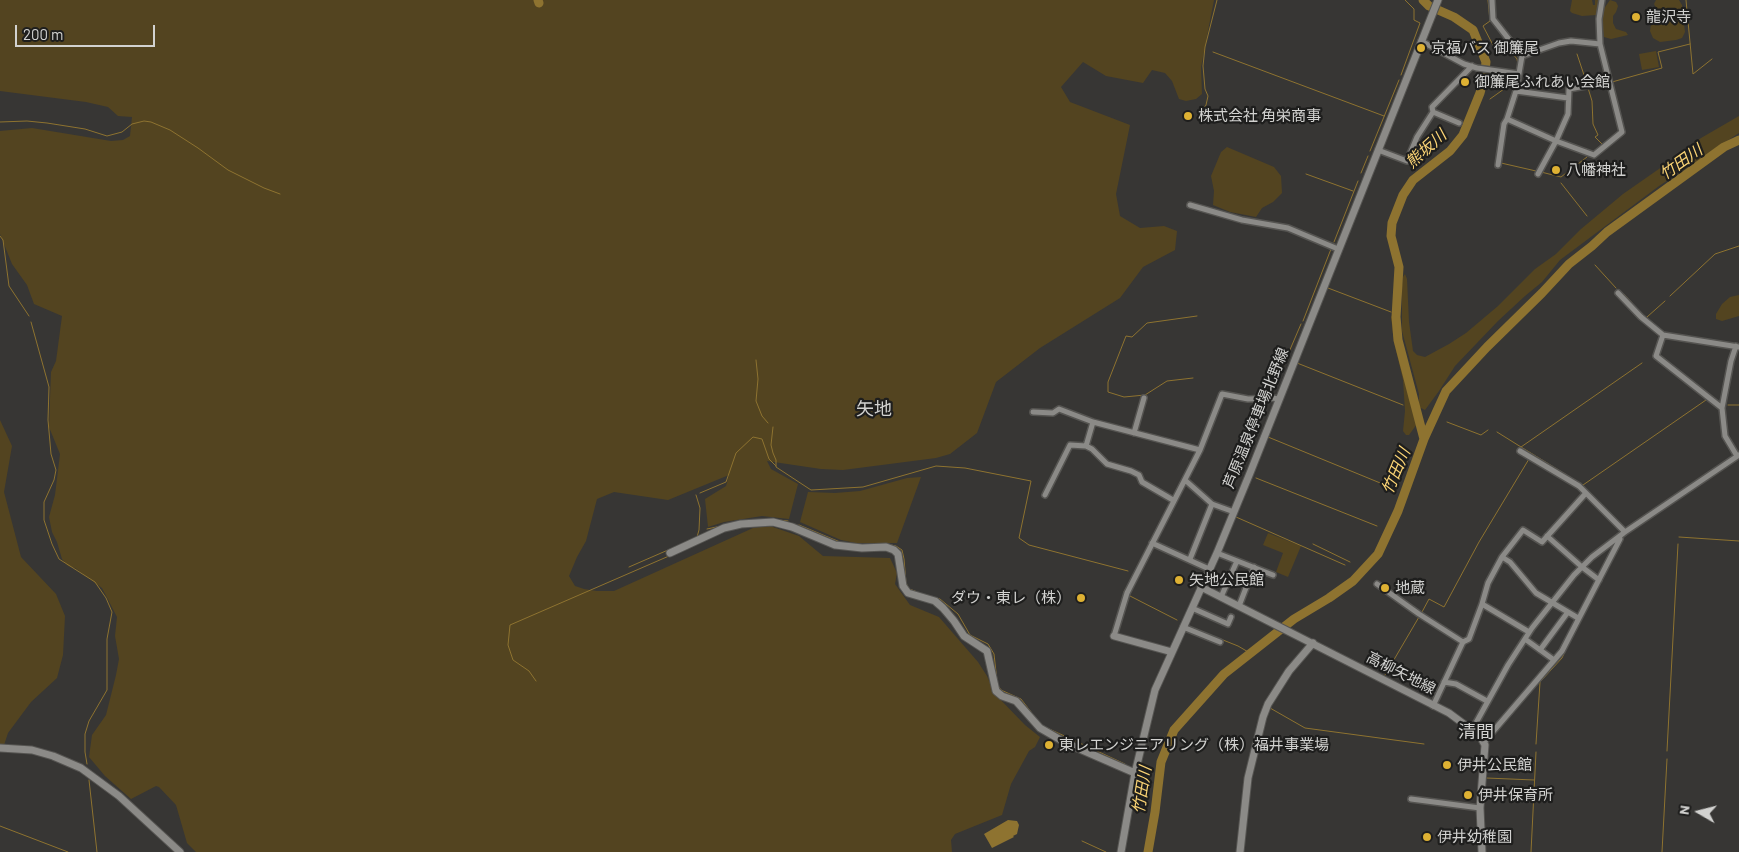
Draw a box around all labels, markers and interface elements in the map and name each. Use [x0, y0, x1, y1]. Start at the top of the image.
place label: 龍沢寺 [1646, 8, 1691, 26]
marker: 龍沢寺 [1630, 11, 1642, 23]
scale bar [18, 15, 158, 47]
text: 200 m [23, 25, 63, 43]
place label: 京福バス 御簾尾 [1431, 39, 1539, 57]
marker: 京福バス 御簾尾 [1415, 42, 1427, 54]
place label: 御簾尾ふれあい会館 [1475, 73, 1610, 91]
marker: 御簾尾ふれあい会館 [1459, 76, 1471, 88]
place label: 株式会社 角栄商事 [1198, 107, 1321, 125]
marker: 株式会社 角栄商事 [1182, 110, 1194, 122]
water label: 熊坂川 [1402, 126, 1450, 172]
water label: 竹田川 [1656, 140, 1706, 184]
place label: 八幡神社 [1566, 161, 1626, 179]
marker: 八幡神社 [1550, 164, 1562, 176]
street label: 芦原温泉停車場北野線 [1220, 345, 1292, 491]
district label: 矢地 [856, 398, 892, 420]
water label: 竹田川 [1378, 445, 1414, 497]
place label: 矢地公民館 [1189, 571, 1264, 589]
marker: 矢地公民館 [1173, 574, 1185, 586]
place label: 地蔵 [1395, 579, 1425, 597]
marker: 地蔵 [1379, 582, 1391, 594]
place label: ダウ・東レ（株） [951, 589, 1071, 607]
marker: ダウ・東レ（株） [1075, 592, 1087, 604]
street label: 高柳矢地線 [1364, 648, 1438, 698]
district label: 清間 [1458, 721, 1494, 743]
place label: 東レエンジニアリング（株）福井事業場 [1059, 736, 1329, 754]
marker: 東レエンジニアリング（株）福井事業場 [1043, 739, 1055, 751]
place label: 伊井公民館 [1457, 756, 1532, 774]
marker: 伊井公民館 [1441, 759, 1453, 771]
water label: 竹田川 [1129, 765, 1155, 815]
place label: 伊井保育所 [1478, 786, 1553, 804]
north arrow [1674, 787, 1724, 837]
marker: 伊井保育所 [1462, 789, 1474, 801]
text: N [1675, 804, 1693, 816]
place label: 伊井幼稚園 [1437, 828, 1512, 846]
marker: 伊井幼稚園 [1421, 831, 1433, 843]

